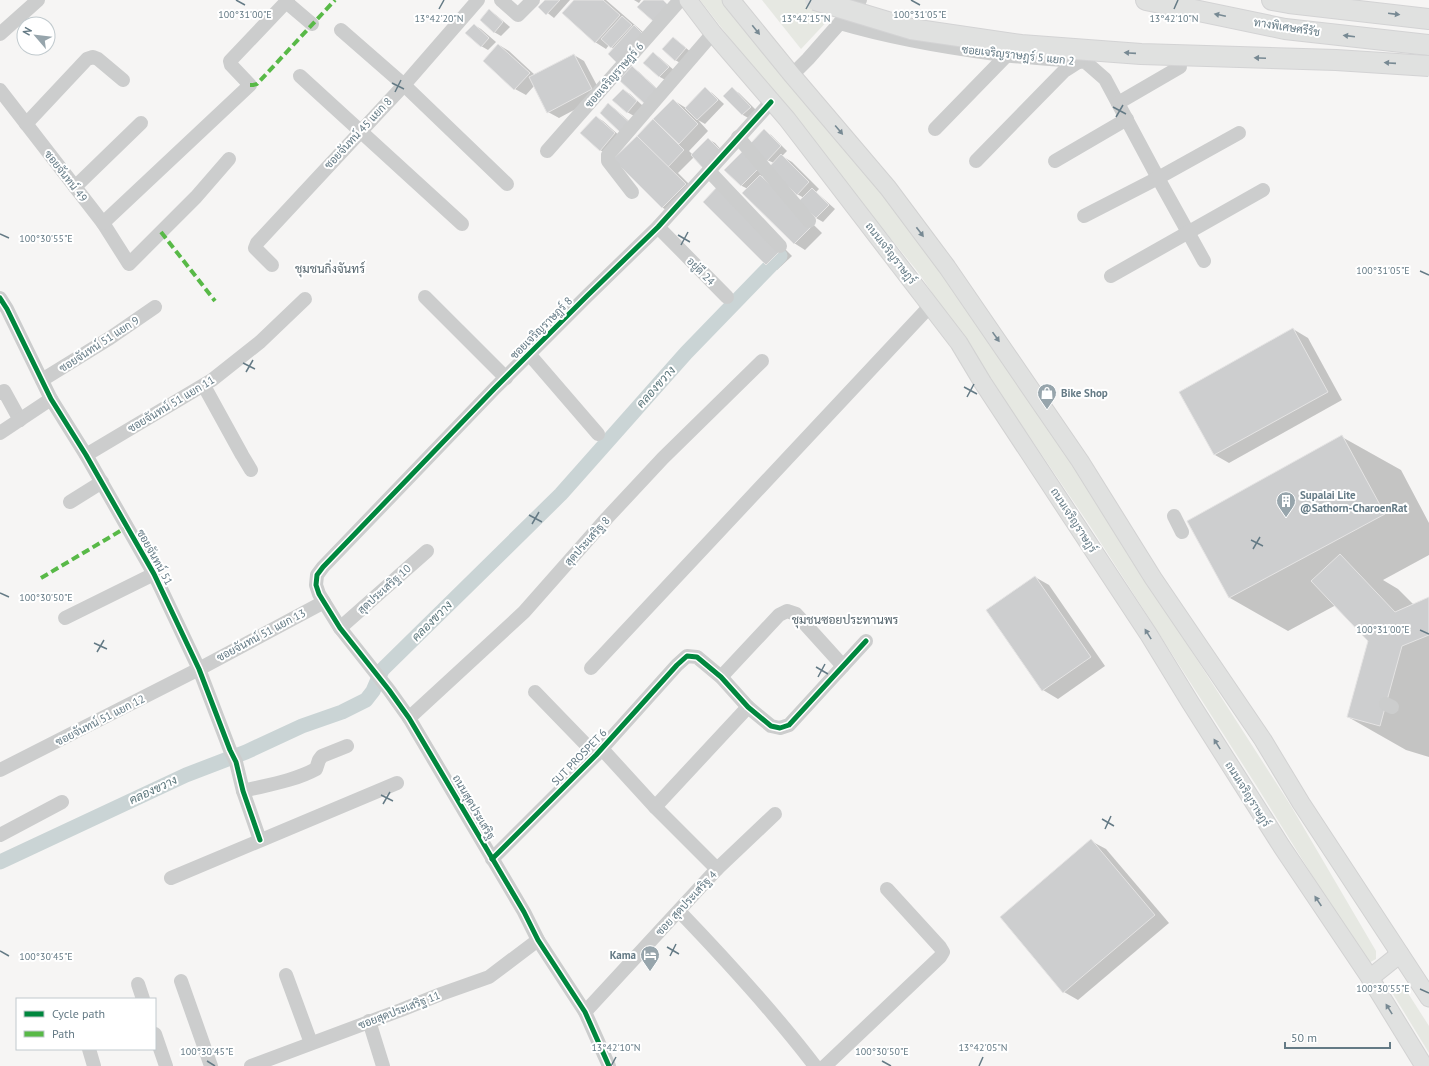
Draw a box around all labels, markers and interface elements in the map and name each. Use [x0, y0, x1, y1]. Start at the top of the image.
text: 100°31'00"E [218, 8, 272, 21]
text: 100°31'05"E [893, 8, 947, 21]
one-way arrow [1388, 11, 1400, 18]
text: 13°42'20"N [414, 12, 464, 25]
text: 13°42'15"N [781, 12, 831, 25]
text: 13°42'10"N [1149, 12, 1199, 25]
one-way arrow [1214, 12, 1226, 18]
street label: ทางพิเศษศรีรัช [1253, 14, 1322, 39]
north arrow [16, 16, 56, 56]
text: N [19, 25, 35, 38]
one-way arrow [751, 25, 760, 36]
one-way arrow [1342, 33, 1355, 39]
street label: ซอยเจริญราษฎร์ 6 [581, 39, 647, 111]
street label: ซอยเจริญราษฎร์ 5 แยก 2 [961, 41, 1075, 69]
one-way arrow [1124, 50, 1136, 57]
one-way arrow [1254, 54, 1266, 61]
one-way arrow [1384, 60, 1396, 67]
street label: ซอยจันทน์ 45 แยก 8 [321, 94, 395, 172]
one-way arrow [834, 125, 843, 136]
street label: ซอยจันทน์ 49 [41, 147, 91, 205]
street label: ถนนเจริญราษฎร์ [862, 219, 920, 287]
one-way arrow [916, 226, 924, 237]
text: 100°30'55"E [19, 232, 73, 245]
street label: อยู่ดี 24 [683, 253, 719, 289]
district label: ชุมชนกิ่งจันทร์ [295, 259, 365, 278]
text: 100°31'05"E [1356, 264, 1410, 277]
street label: ซอยเจริญราษฎร์ 8 [506, 293, 576, 363]
street label: ซอยจันทน์ 51 แยก 9 [56, 312, 142, 375]
one-way arrow [992, 332, 1000, 343]
water label: คลองขวาง [633, 362, 679, 411]
street label: ซอยจันทน์ 51 แยก 11 [125, 372, 217, 435]
shop icon: Bike Shop [1036, 382, 1058, 410]
place label: Bike Shop [1061, 386, 1108, 400]
street label: ถนนเจริญราษฎร์ [1047, 484, 1101, 556]
place label: Supalai Lite @Sathorn-CharoenRat [1300, 488, 1408, 515]
building icon: Supalai Lite @Sathorn-CharoenRat [1275, 490, 1297, 518]
street label: สุดประเสริฐ 8 [561, 514, 614, 570]
street label: ซอยจันทน์ 51 [134, 526, 177, 587]
street label: สุดประเสริฐ 10 [354, 561, 415, 618]
text: 100°30'50"E [19, 591, 73, 604]
water label: คลองขวาง [408, 597, 455, 644]
street label: ซอยจันทน์ 51 แยก 13 [214, 605, 308, 664]
district label: ชุมชนซอยประทานพร [792, 612, 899, 629]
text: 100°31'00"E [1356, 623, 1410, 636]
one-way arrow [1145, 628, 1152, 640]
street label: ซอยจันทน์ 51 แยก 12 [52, 690, 147, 749]
street label: SUT PROSPET 6 [548, 726, 610, 788]
one-way arrow [1213, 739, 1221, 749]
street label: ถนนเจริญราษฎร์ [1221, 758, 1275, 830]
water label: คลองขวาง [126, 772, 180, 807]
street label: ถนนสุดประเสริฐ [448, 772, 498, 843]
street label: ซอย สุดประเสริฐ 4 [652, 868, 721, 940]
one-way arrow [1314, 895, 1321, 906]
hotel icon: Kama [639, 944, 661, 972]
place label: Kama [610, 948, 636, 962]
text: 100°30'45"E [19, 950, 73, 963]
text: 100°30'55"E [1356, 982, 1410, 995]
street label: ซอยสุดประเสริฐ 11 [356, 988, 443, 1034]
legend [16, 998, 156, 1050]
one-way arrow [1385, 1004, 1393, 1014]
text: Cycle path [52, 1006, 105, 1021]
scale bar [1285, 1024, 1390, 1050]
text: Path [52, 1026, 75, 1041]
text: 50 m [1291, 1030, 1317, 1045]
text: 13°42'10"N [591, 1041, 641, 1054]
text: 13°42'05"N [958, 1041, 1008, 1054]
text: 100°30'45"E [180, 1045, 234, 1058]
text: 100°30'50"E [855, 1045, 909, 1058]

